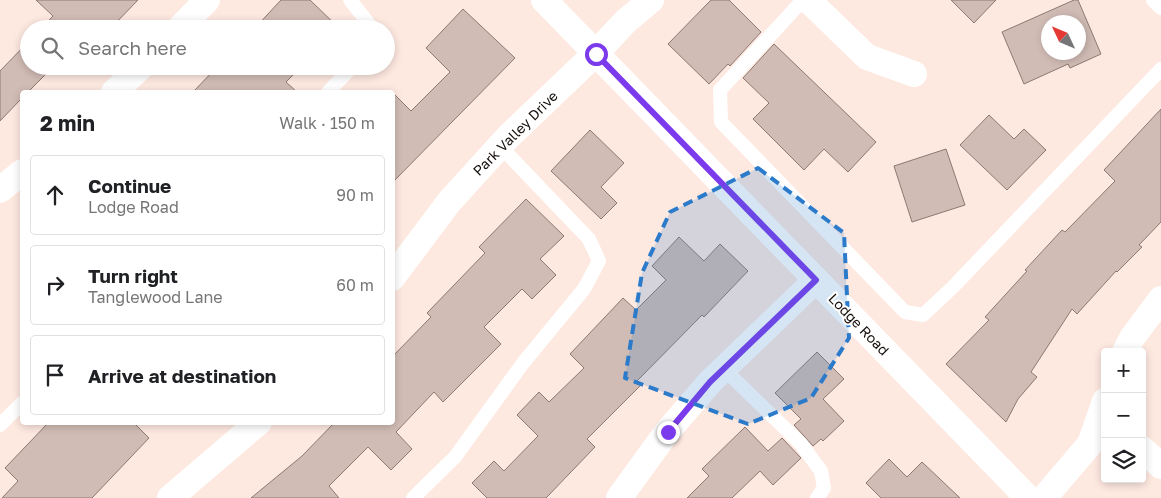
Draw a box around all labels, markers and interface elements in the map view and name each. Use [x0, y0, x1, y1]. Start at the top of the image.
north arrow [1041, 15, 1086, 60]
search box [20, 20, 395, 75]
icon: search [38, 34, 66, 62]
text: Search here [78, 36, 187, 59]
route start [585, 43, 608, 66]
street label: Park Valley Drive [469, 87, 561, 179]
text: 2 min [40, 110, 95, 136]
text: Walk · 150 m [279, 113, 375, 133]
text: Continue [88, 174, 171, 197]
icon: ahead [41, 181, 69, 209]
text: 90 m [336, 185, 374, 205]
text: Lodge Road [88, 197, 179, 217]
text: Turn right [88, 264, 178, 287]
icon: right [41, 271, 69, 299]
text: 60 m [336, 275, 374, 295]
text: Tanglewood Lane [88, 287, 223, 307]
street label: Lodge Road [825, 290, 893, 358]
map controls [1101, 348, 1146, 483]
button: + [1101, 348, 1146, 393]
icon: arrive [41, 361, 69, 389]
text: Arrive at destination [88, 364, 276, 387]
button: − [1101, 393, 1146, 438]
route end [657, 421, 680, 444]
button: layers [1101, 438, 1146, 483]

